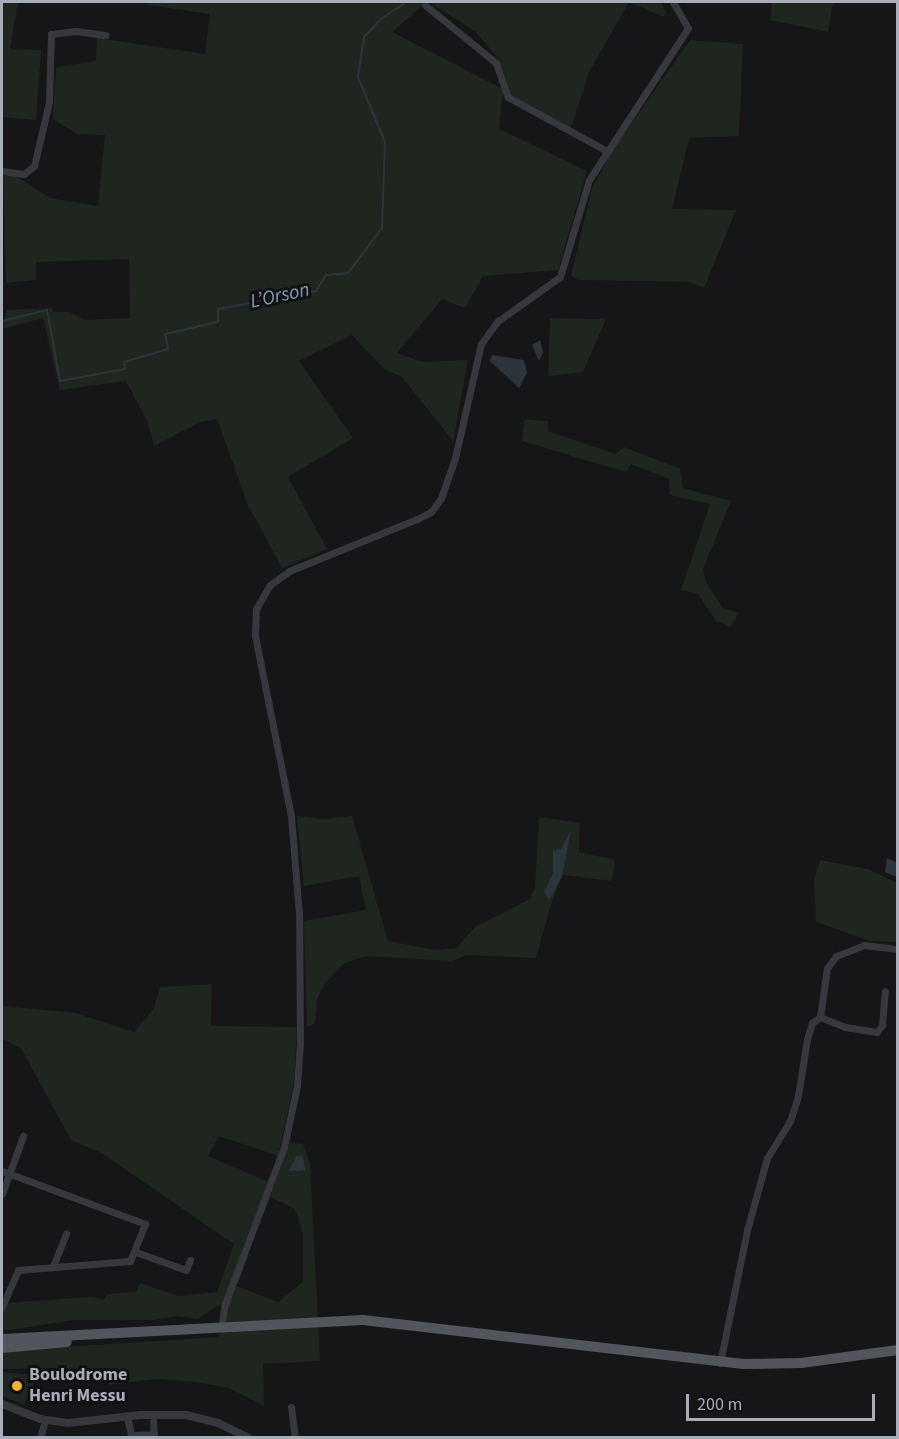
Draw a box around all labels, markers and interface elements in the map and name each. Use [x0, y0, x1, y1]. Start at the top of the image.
water label: L’Orson [248, 278, 312, 314]
place label: Boulodrome Henri Messu [29, 1365, 127, 1408]
marker: Boulodrome Henri Messu [10, 1379, 24, 1393]
scale bar [689, 1382, 878, 1420]
text: 200 m [697, 1392, 742, 1417]

